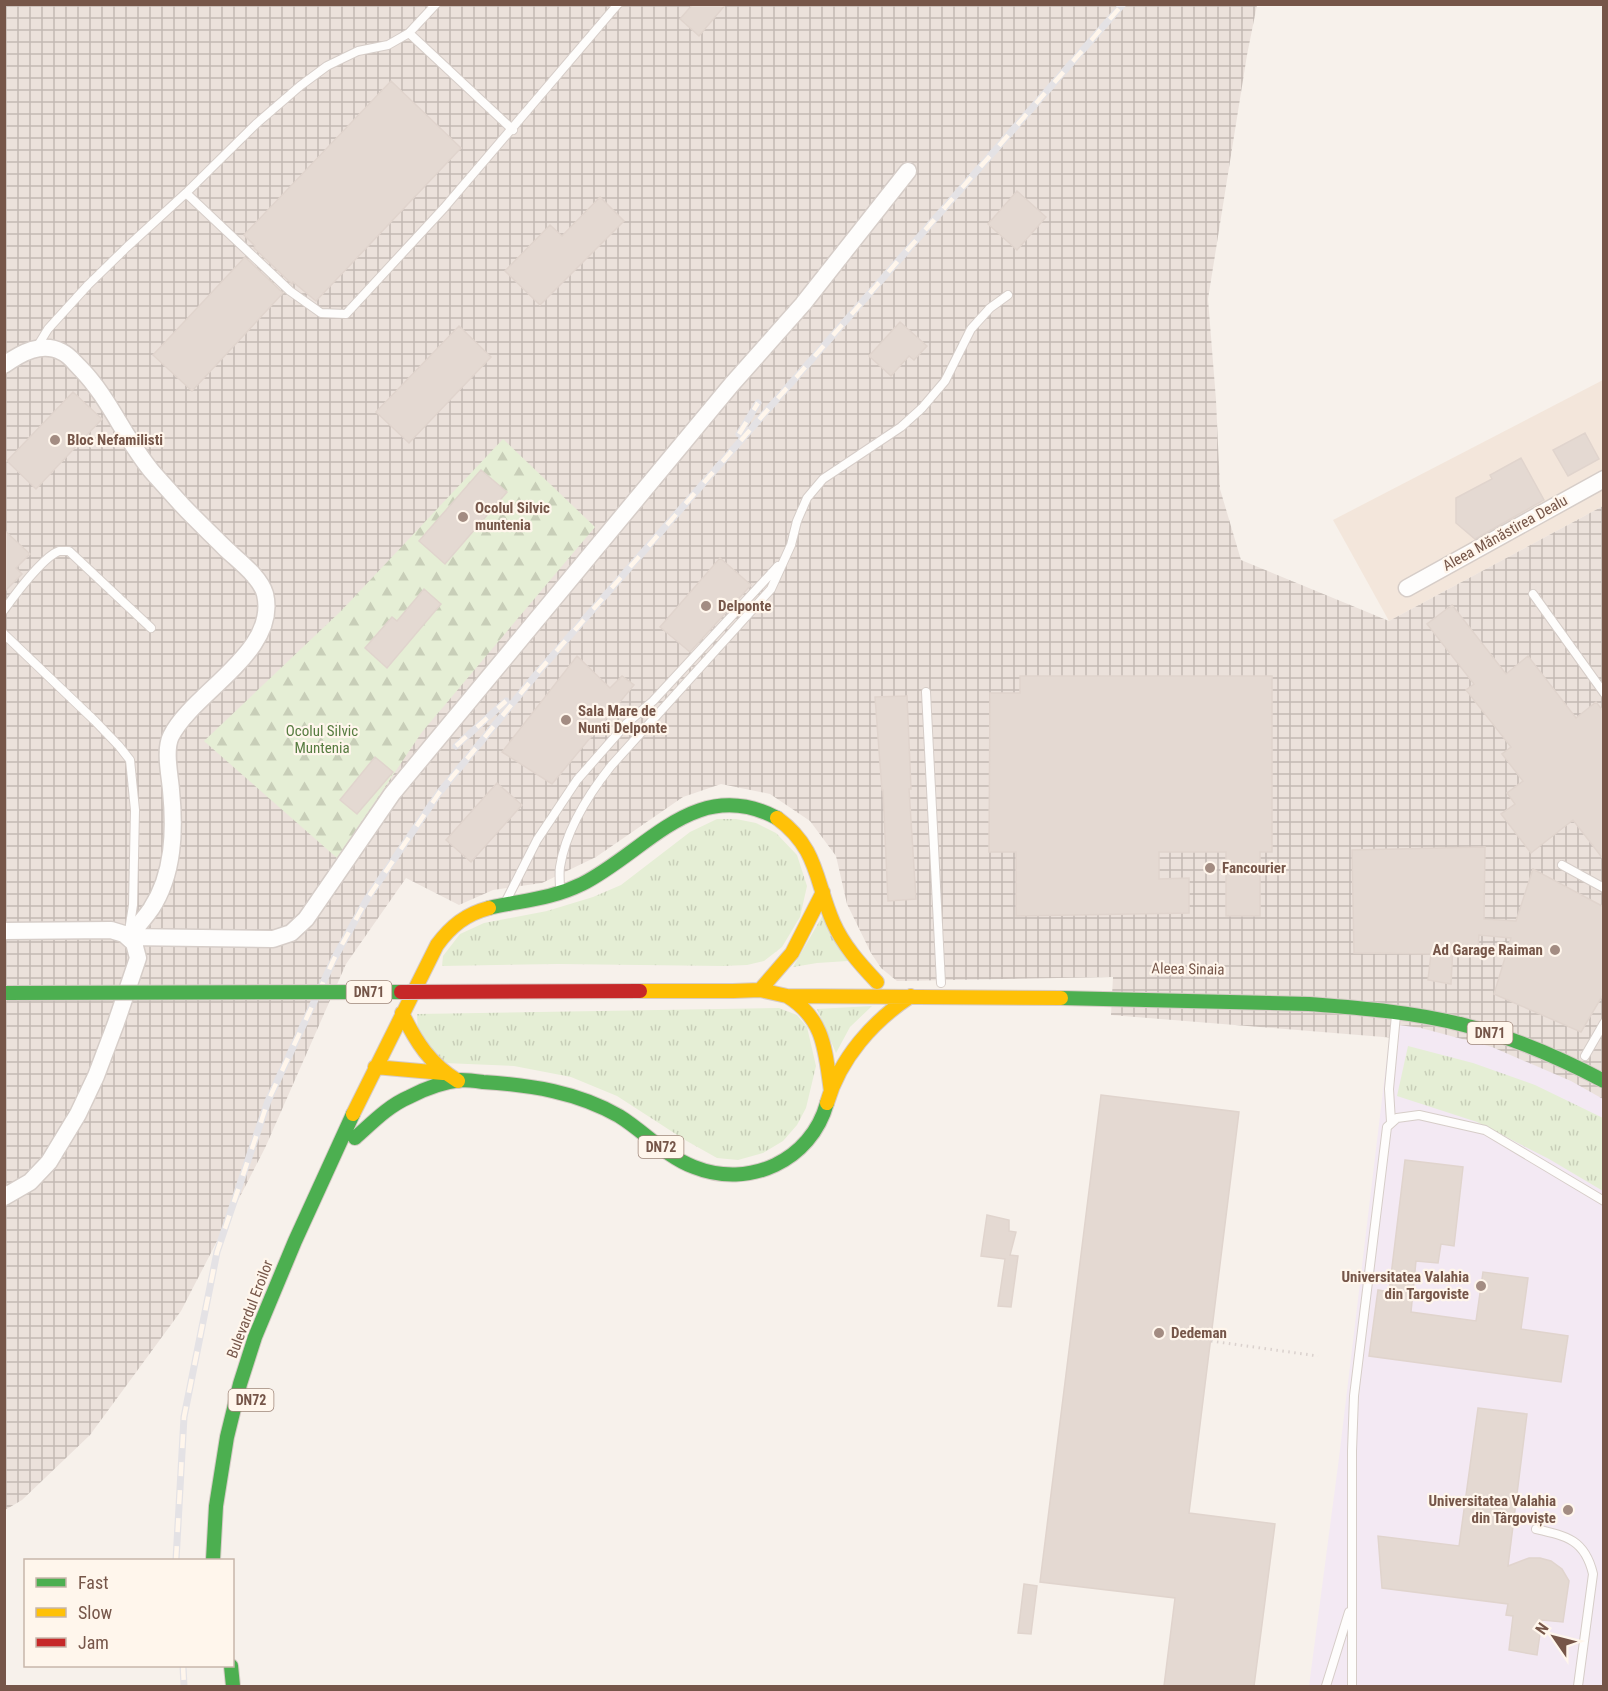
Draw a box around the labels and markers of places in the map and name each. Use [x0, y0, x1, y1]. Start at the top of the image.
place label: Bloc Nefamilisti [67, 431, 163, 449]
marker: Bloc Nefamilisti [48, 433, 62, 447]
place label: Ocolul Silvic muntenia [475, 499, 550, 534]
marker: Ocolul Silvic muntenia [456, 510, 470, 524]
place label: Delponte [718, 597, 771, 615]
marker: Delponte [699, 599, 713, 613]
place label: Sala Mare de Nunti Delponte [578, 702, 667, 737]
marker: Sala Mare de Nunti Delponte [559, 713, 573, 727]
place label: Fancourier [1222, 859, 1286, 877]
marker: Fancourier [1203, 861, 1217, 875]
place label: Ad Garage Raiman [1433, 941, 1543, 959]
marker: Ad Garage Raiman [1548, 943, 1562, 957]
place label: Universitatea Valahia din Targoviste [1341, 1268, 1469, 1303]
marker: Universitatea Valahia din Targoviste [1474, 1279, 1488, 1293]
place label: Dedeman [1171, 1324, 1227, 1342]
marker: Dedeman [1152, 1326, 1166, 1340]
place label: Universitatea Valahia din Târgoviște [1428, 1492, 1556, 1527]
marker: Universitatea Valahia din Târgoviște [1561, 1503, 1575, 1517]

